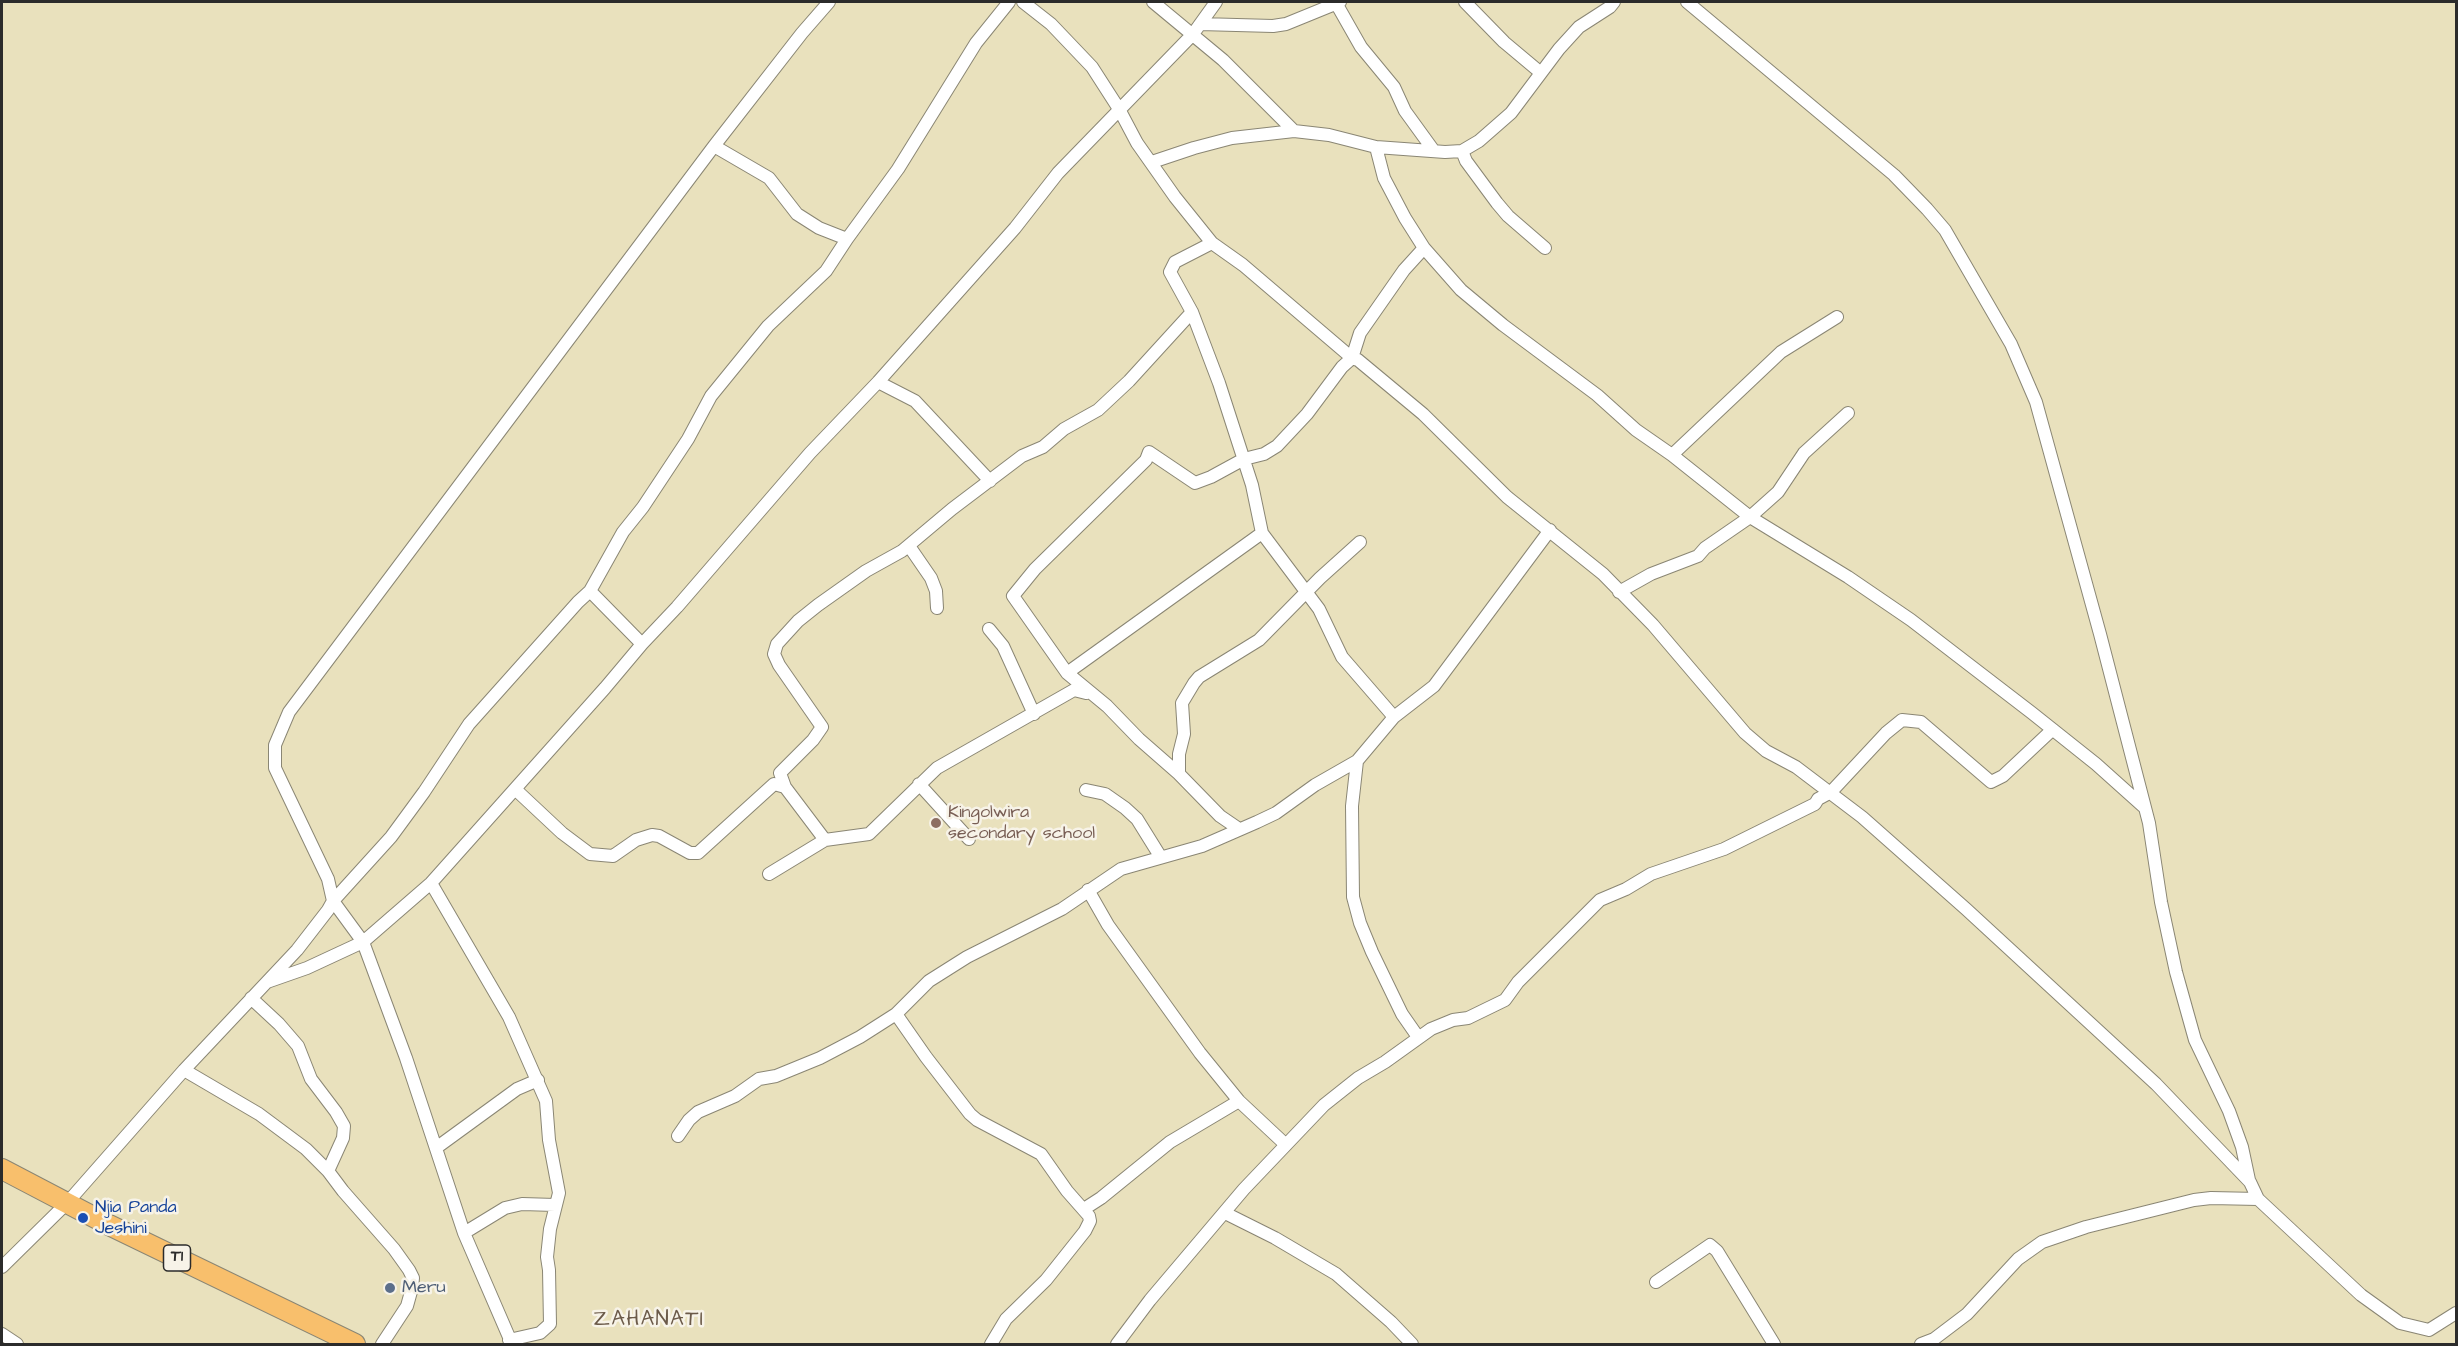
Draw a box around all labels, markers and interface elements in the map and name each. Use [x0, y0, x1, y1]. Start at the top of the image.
place label: Kingolwira secondary school [948, 802, 1095, 844]
marker: Kingolwira secondary school [929, 816, 943, 830]
place label: Njia Panda Jeshini [95, 1197, 177, 1240]
marker: Njia Panda Jeshini [76, 1211, 90, 1225]
road number: T1 [164, 1245, 190, 1271]
place label: Meru [402, 1277, 446, 1299]
marker: Meru [383, 1281, 397, 1295]
district label: ZAHANATI [594, 1308, 704, 1334]

